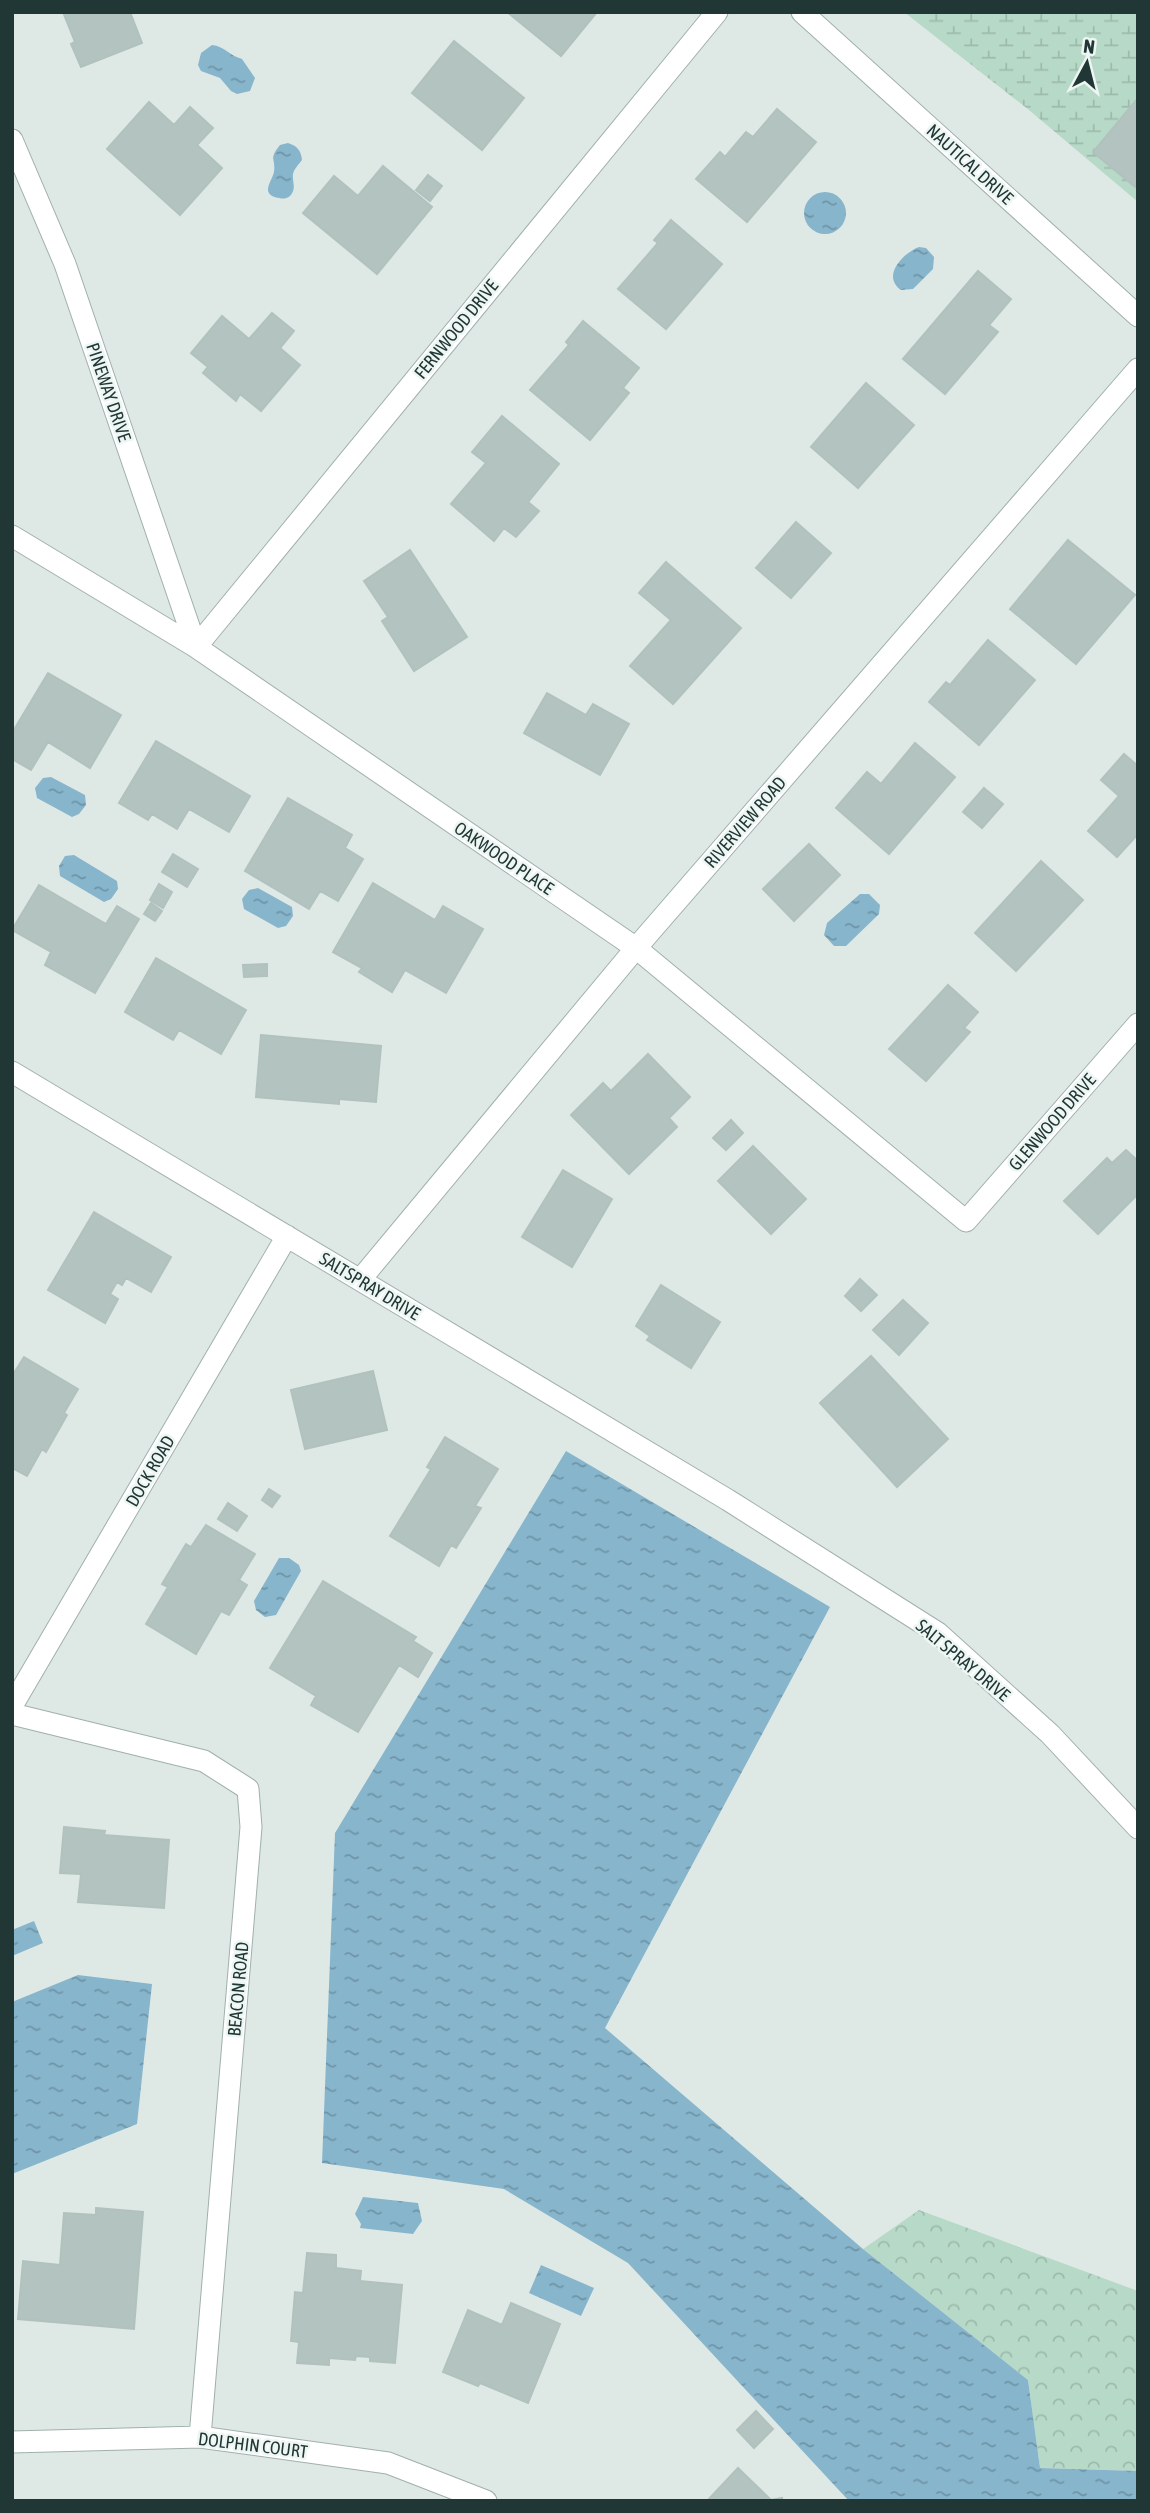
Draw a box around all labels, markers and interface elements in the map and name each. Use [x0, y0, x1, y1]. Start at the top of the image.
north arrow [1052, 28, 1122, 98]
text: N [1082, 35, 1096, 58]
street label: NAUTICAL DRIVE [922, 120, 1018, 209]
street label: FERNWOOD DRIVE [410, 275, 502, 383]
street label: PINEWAY DRIVE [82, 340, 136, 444]
street label: RIVERVIEW ROAD [700, 772, 790, 872]
street label: OAKWOOD PLACE [450, 817, 558, 899]
street label: GLENWOOD DRIVE [1004, 1069, 1100, 1175]
street label: SALTSPRAY DRIVE [316, 1248, 424, 1324]
street label: DOCK ROAD [121, 1432, 179, 1510]
street label: SALT SPRAY DRIVE [912, 1615, 1014, 1706]
street label: BEACON ROAD [223, 1941, 253, 2037]
street label: DOLPHIN COURT [197, 2428, 309, 2462]

